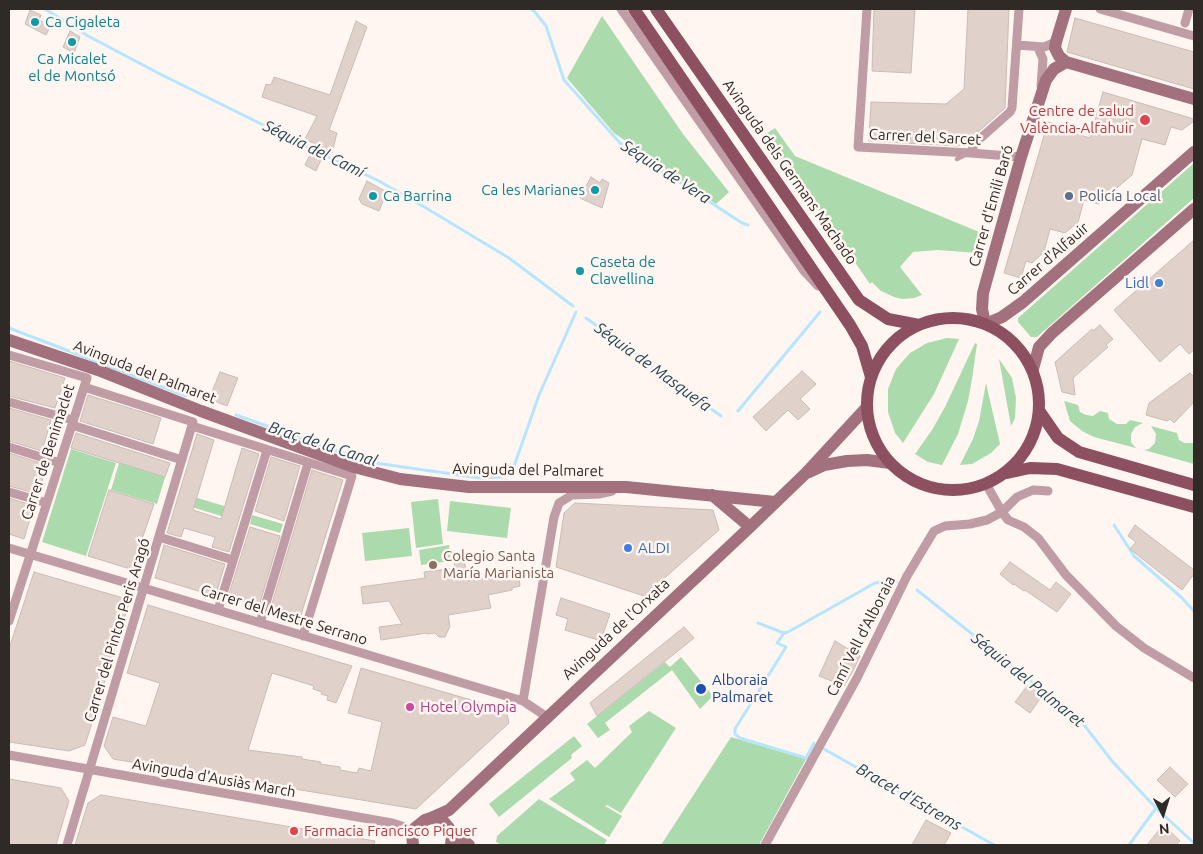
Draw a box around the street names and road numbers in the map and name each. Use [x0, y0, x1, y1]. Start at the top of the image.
street label: Avinguda dels Germans Machado [719, 76, 861, 268]
street label: Carrer del Sarcet [868, 125, 982, 149]
street label: Carrer d'Emili Baró [965, 143, 1017, 269]
street label: Carrer d'Alfauir [1004, 219, 1092, 299]
street label: Avinguda del Palmaret [71, 336, 219, 408]
street label: Carrer de Benimaclet [18, 382, 78, 522]
street label: Avinguda del Palmaret [452, 460, 604, 480]
street label: Carrer del Pintor Peris Aragó [80, 536, 154, 724]
street label: Camí Vell d'Alboraia [823, 573, 899, 699]
street label: Avinguda de l'Orxata [559, 575, 673, 683]
street label: Carrer del Mestre Serrano [198, 581, 370, 649]
street label: Avinguda d'Ausiàs March [131, 755, 297, 801]

